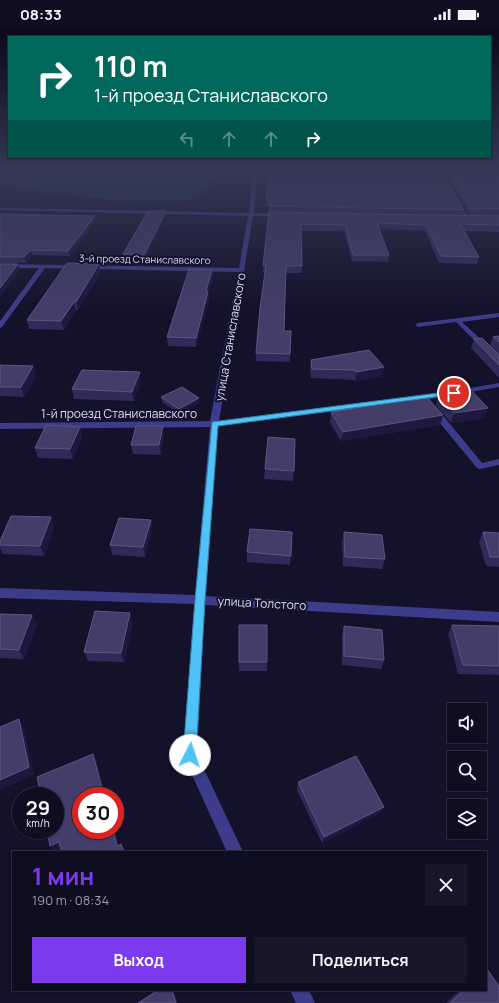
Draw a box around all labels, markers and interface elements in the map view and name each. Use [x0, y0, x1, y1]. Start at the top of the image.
text: 08:33 [20, 4, 62, 25]
text: 110 m [94, 47, 168, 85]
icon: right [28, 52, 80, 104]
text: 1-й проезд Станиславского [94, 83, 328, 107]
icon: left [176, 128, 198, 150]
icon: ahead [218, 128, 240, 150]
icon: ahead [260, 128, 282, 150]
icon: right [302, 128, 324, 150]
street label: 3-й проезд Станиславского [79, 251, 211, 267]
street label: улица Станиславского [210, 272, 250, 402]
pin [437, 376, 471, 410]
icon: arrive [443, 382, 465, 404]
street label: 1-й проезд Станиславского [41, 405, 197, 422]
street label: улица Толстого [217, 592, 307, 614]
map controls [447, 703, 487, 839]
button: sound [447, 703, 487, 743]
position arrow [169, 734, 211, 776]
button: search [447, 751, 487, 791]
speed limit sign: 30 [72, 787, 124, 839]
text: 29 [26, 794, 50, 821]
button: layers [447, 799, 487, 839]
text: km/h [26, 816, 50, 830]
text: 1 мин [32, 859, 94, 892]
button: close [425, 864, 467, 906]
text: 190 m · 08:34 [32, 891, 109, 909]
button: Выход [32, 937, 246, 983]
button: Поделиться [254, 937, 467, 983]

